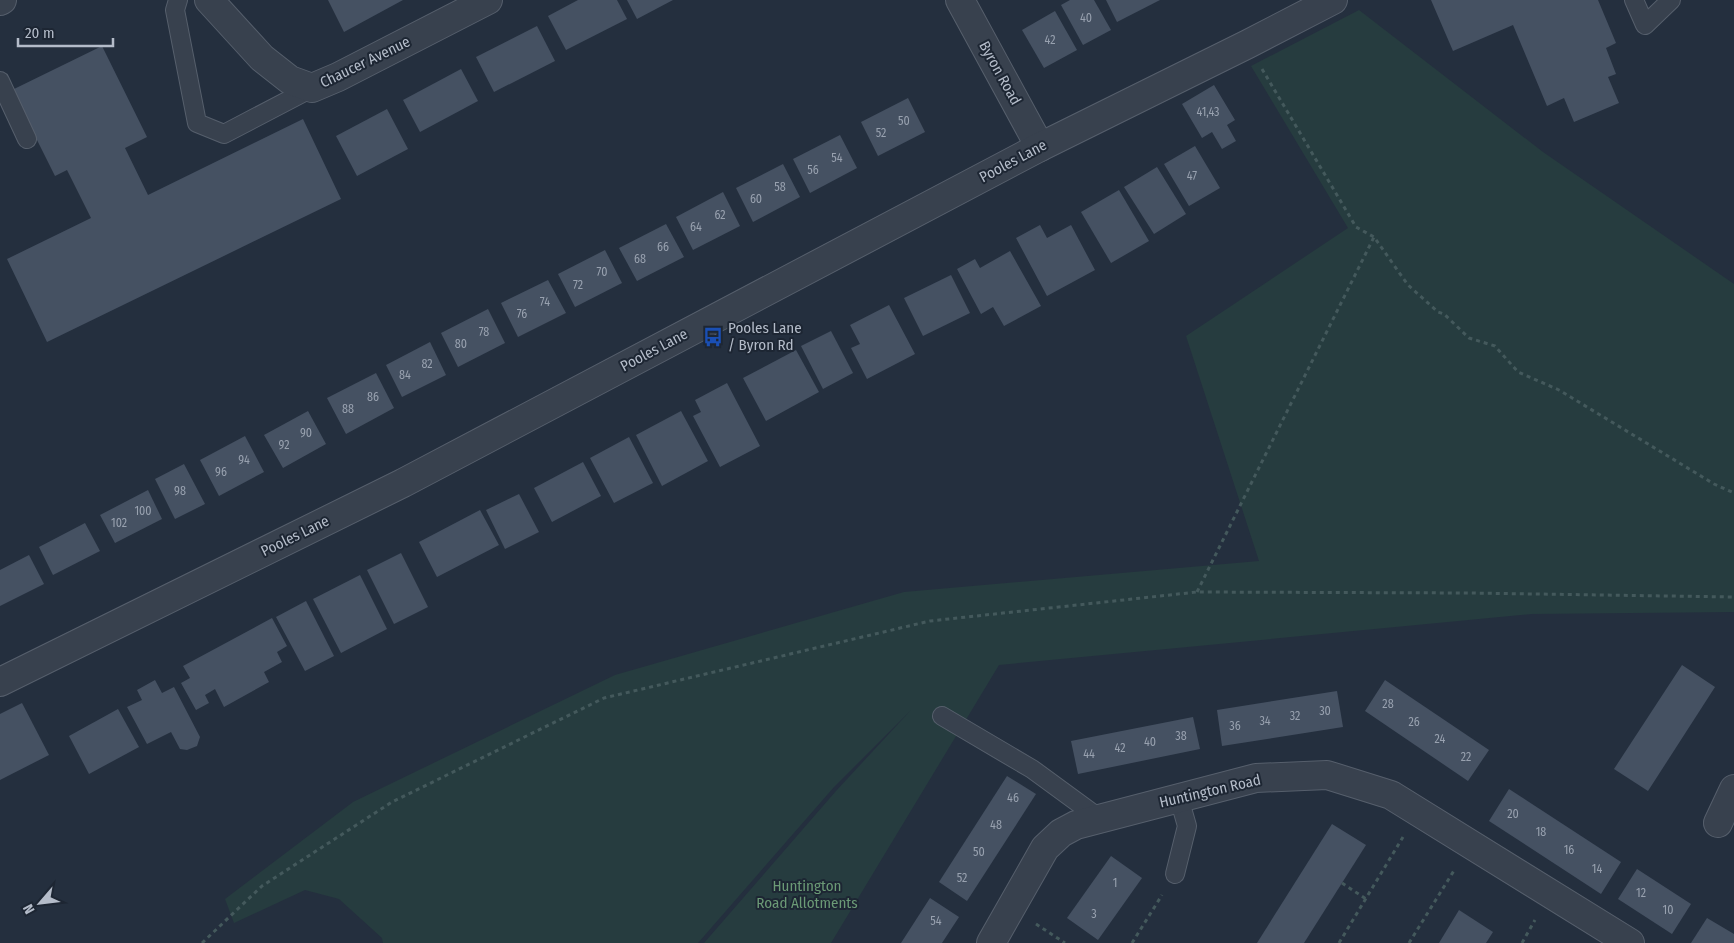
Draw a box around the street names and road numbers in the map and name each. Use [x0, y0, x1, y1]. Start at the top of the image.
street label: Chaucer Avenue [317, 32, 413, 92]
street label: Byron Road [975, 38, 1025, 108]
street label: Pooles Lane [976, 136, 1050, 186]
street label: Pooles Lane [617, 325, 691, 375]
street label: Pooles Lane [258, 512, 332, 560]
street label: Huntington Road [1158, 771, 1262, 811]

